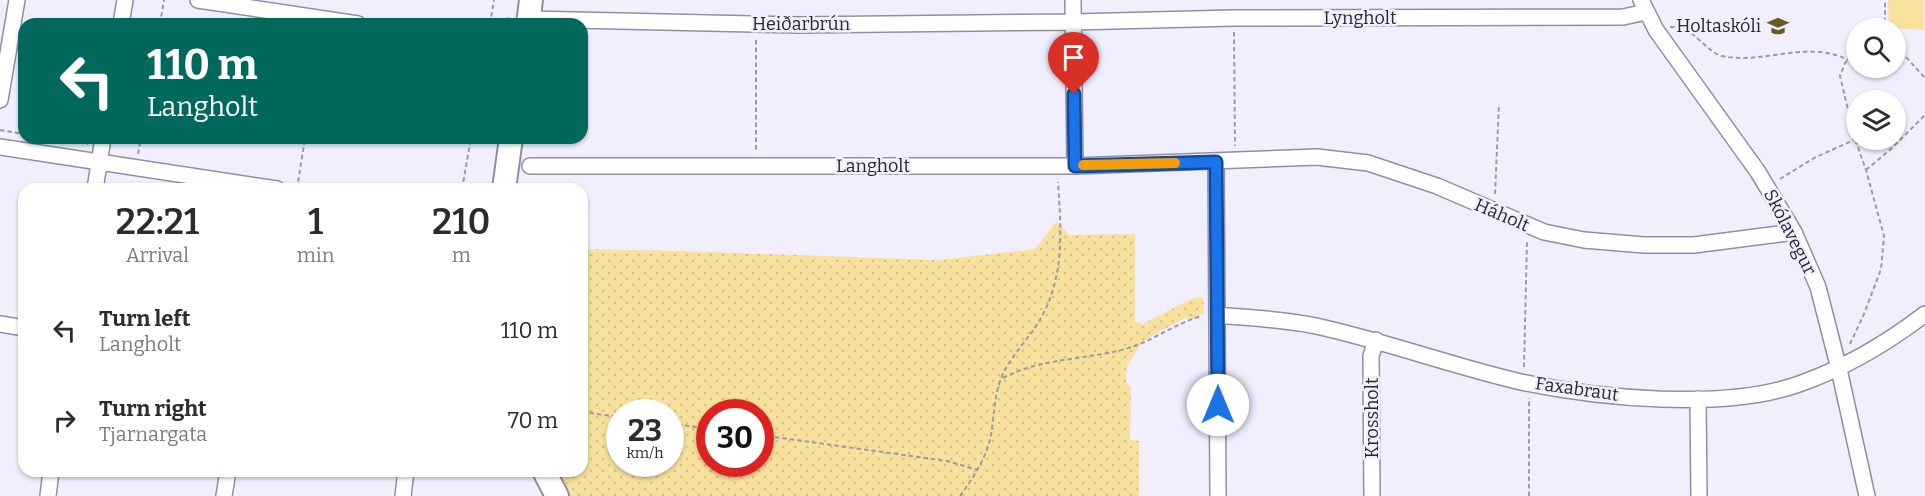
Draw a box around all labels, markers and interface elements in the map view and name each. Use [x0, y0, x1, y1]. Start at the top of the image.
street label: Lyngholt [1324, 7, 1397, 29]
street label: Heiðarbrún [752, 13, 851, 35]
school or university icon: Holtaskóli [1766, 14, 1790, 38]
place label: Holtaskóli [1676, 15, 1761, 37]
map controls [1846, 18, 1906, 150]
button: search [1846, 18, 1906, 78]
pin [1048, 32, 1099, 94]
text: 110 m [147, 40, 258, 90]
icon: arrive [1057, 41, 1090, 74]
icon: left [48, 42, 126, 120]
button: layers [1846, 90, 1906, 150]
text: Langholt [147, 91, 258, 123]
street label: Langholt [836, 155, 910, 177]
street label: Skólavegur [1759, 185, 1821, 279]
street label: Háholt [1471, 194, 1533, 236]
text: 22:21 [116, 200, 199, 244]
text: 1 [308, 200, 323, 244]
text: 210 [432, 200, 490, 244]
text: Arrival [126, 243, 189, 267]
text: min [297, 243, 334, 267]
text: m [452, 243, 471, 267]
text: Turn left [99, 305, 191, 332]
icon: left [48, 314, 81, 347]
text: 110 m [501, 317, 558, 344]
text: Langholt [99, 332, 181, 356]
street label: Faxabraut [1534, 372, 1621, 406]
position arrow [1186, 373, 1250, 437]
street label: Krossholt [1361, 377, 1383, 458]
text: Turn right [99, 395, 207, 422]
speed limit sign: 30 [696, 399, 774, 477]
icon: right [48, 404, 81, 437]
text: 70 m [508, 407, 558, 434]
text: 23 [628, 413, 662, 449]
text: Tjarnargata [99, 422, 207, 446]
text: km/h [626, 444, 664, 462]

